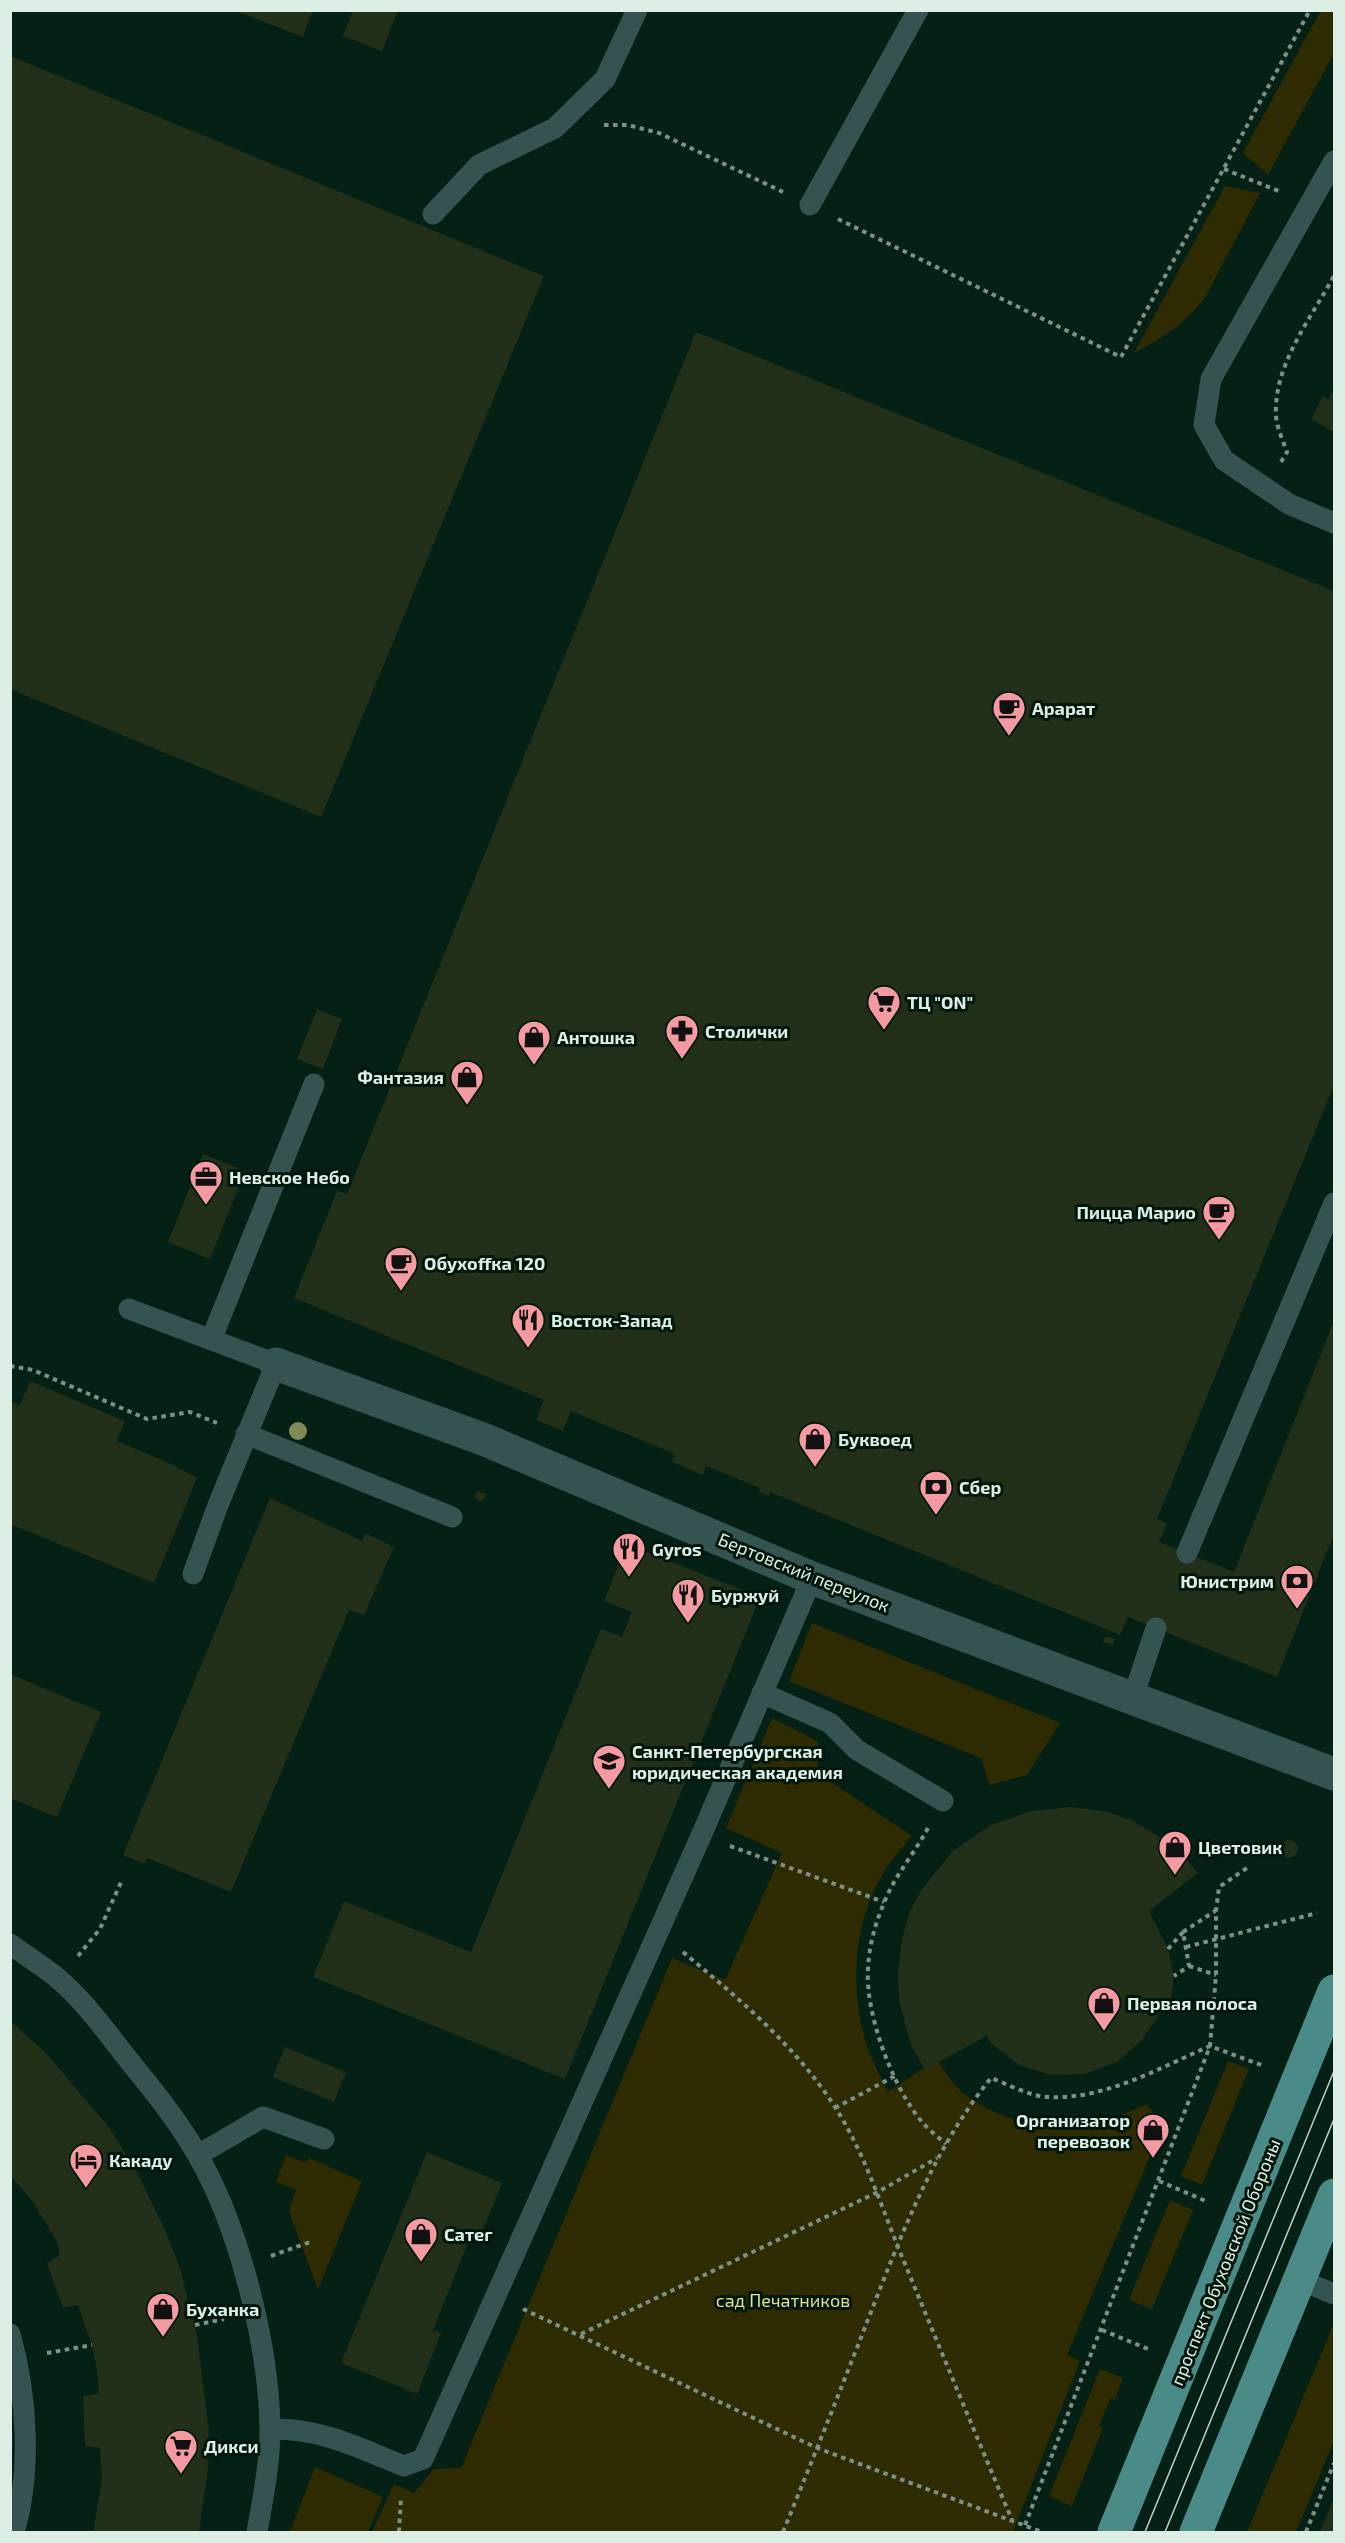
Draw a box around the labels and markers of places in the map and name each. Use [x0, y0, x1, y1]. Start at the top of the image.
cafe icon: Арарат [991, 690, 1027, 737]
place label: Арарат [1032, 697, 1095, 719]
supermarket icon: ТЦ "ON" [866, 984, 902, 1031]
place label: ТЦ "ON" [907, 991, 973, 1013]
pharmacy icon: Столички [664, 1013, 700, 1060]
shop icon: Антошка [516, 1019, 552, 1066]
place label: Столички [705, 1020, 788, 1042]
place label: Антошка [557, 1026, 635, 1048]
shop icon: Фантазия [449, 1059, 485, 1106]
place label: Фантазия [357, 1066, 444, 1088]
office icon: Невское Небо [188, 1159, 224, 1206]
place label: Невское Небо [229, 1166, 350, 1188]
cafe icon: Пицца Марио [1201, 1194, 1237, 1241]
place label: Пицца Марио [1076, 1201, 1196, 1223]
cafe icon: Обухоffка 120 [383, 1245, 419, 1292]
place label: Обухоffка 120 [424, 1252, 545, 1274]
restaurant icon: Восток-Запад [510, 1302, 546, 1349]
place label: Восток-Запад [551, 1309, 673, 1331]
shop icon: Буквоед [797, 1421, 833, 1468]
place label: Буквоед [838, 1428, 912, 1450]
bank icon: Сбер [918, 1469, 954, 1516]
place label: Сбер [959, 1476, 1001, 1498]
restaurant icon: Gyros [611, 1531, 647, 1578]
place label: Gyros [652, 1538, 702, 1560]
bank icon: Юнистрим [1279, 1563, 1315, 1610]
place label: Юнистрим [1180, 1570, 1274, 1592]
restaurant icon: Буржуй [670, 1577, 706, 1624]
place label: Буржуй [711, 1584, 779, 1606]
place label: Санкт-Петербургская юридическая академия [632, 1740, 843, 1783]
school or university icon: Санкт-Петербургская юридическая академия [591, 1743, 627, 1790]
shop icon: Цветовик [1157, 1829, 1193, 1876]
place label: Цветовик [1198, 1836, 1282, 1858]
shop icon: Первая полоса [1086, 1985, 1122, 2032]
place label: Первая полоса [1127, 1992, 1257, 2014]
place label: Организатор перевозок [1016, 2109, 1130, 2152]
shop icon: Организатор перевозок [1135, 2112, 1171, 2159]
hotel icon: Какаду [68, 2142, 104, 2189]
place label: Какаду [109, 2149, 173, 2171]
shop icon: Сатег [403, 2216, 439, 2263]
place label: Сатег [444, 2223, 493, 2245]
shop icon: Буханка [145, 2291, 181, 2338]
place label: Буханка [186, 2298, 259, 2320]
supermarket icon: Дикси [163, 2428, 199, 2475]
place label: Дикси [204, 2435, 259, 2457]

